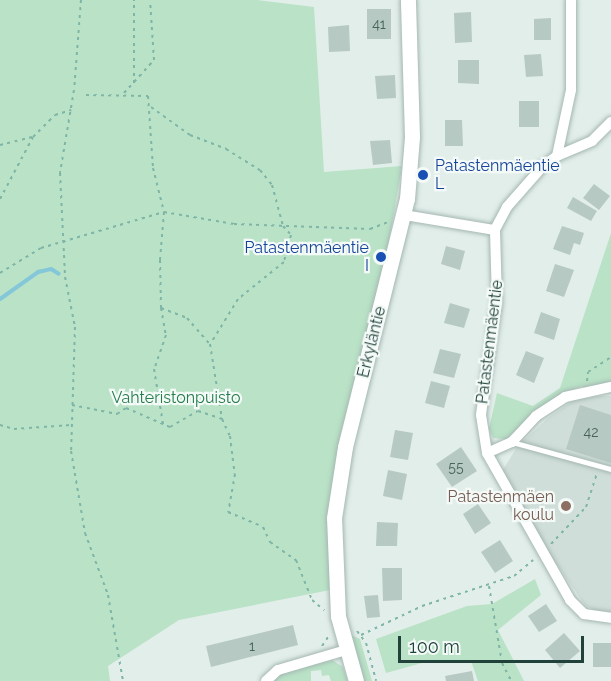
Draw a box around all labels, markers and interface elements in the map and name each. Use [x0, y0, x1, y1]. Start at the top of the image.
house number: 41 [372, 16, 386, 32]
place label: Patastenmäentie L [435, 156, 560, 194]
marker: Patastenmäentie L [416, 168, 430, 182]
place label: Patastenmäentie I [244, 238, 369, 276]
marker: Patastenmäentie I [374, 250, 388, 264]
street label: Patastenmäentie [473, 279, 507, 405]
street label: Erkyläntie [354, 304, 390, 380]
park label: Vahteristonpuisto [112, 388, 240, 408]
house number: 42 [584, 424, 598, 440]
house number: 55 [448, 459, 464, 475]
place label: Patastenmäen koulu [448, 487, 554, 525]
marker: Patastenmäen koulu [559, 499, 573, 513]
scale bar [401, 624, 587, 662]
text: 100 m [409, 636, 460, 657]
house number: 1 [249, 638, 255, 654]

